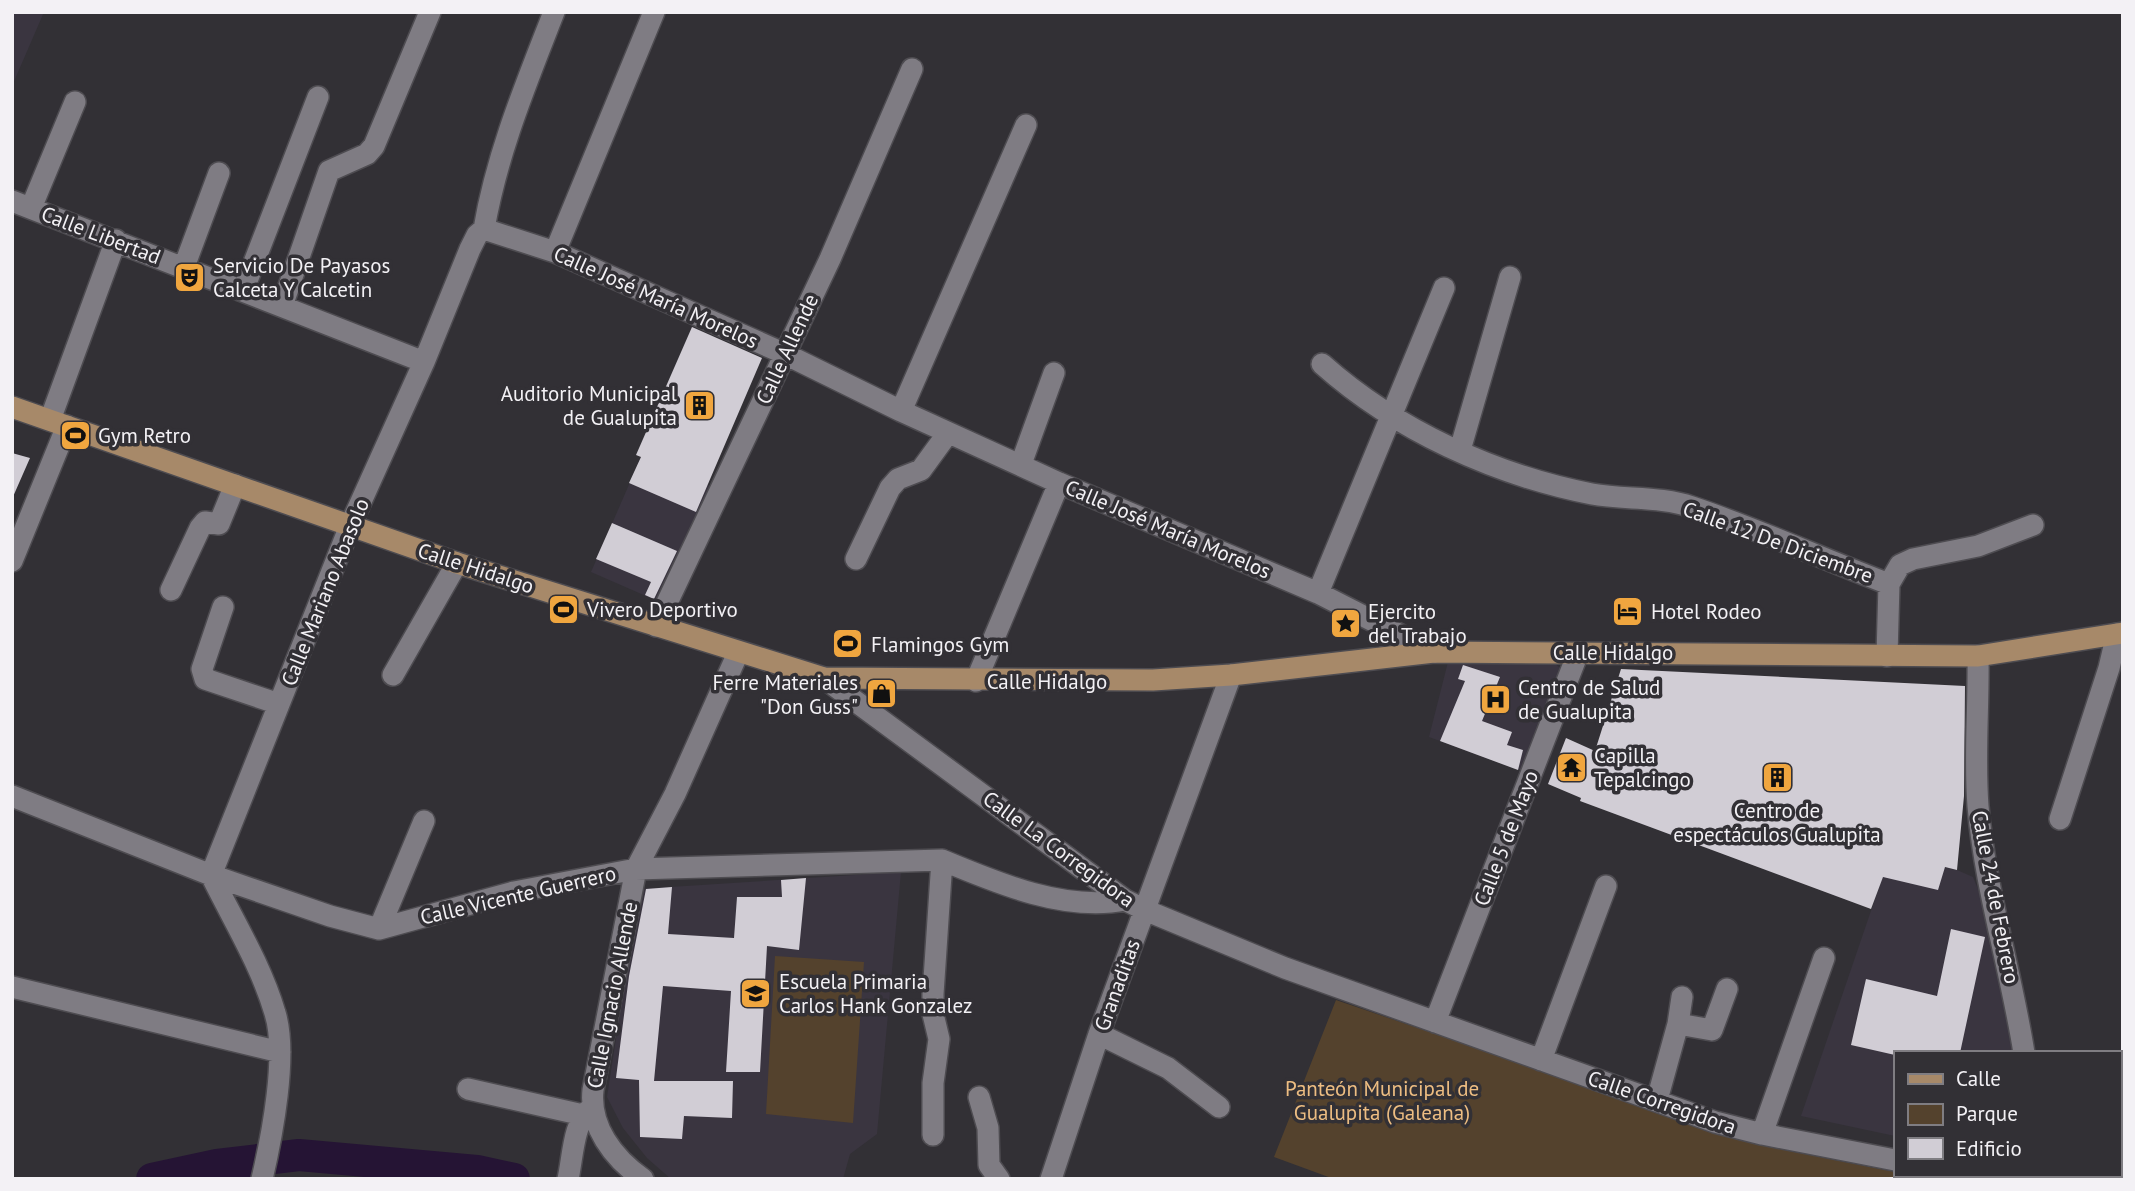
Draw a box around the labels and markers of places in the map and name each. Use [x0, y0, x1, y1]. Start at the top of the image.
place label: Servicio De Payasos Calceta Y Calcetin [213, 252, 390, 303]
theatre icon: Servicio De Payasos Calceta Y Calcetin [173, 260, 207, 294]
place label: Auditorio Municipal de Gualupita [501, 380, 677, 431]
building icon: Auditorio Municipal de Gualupita [683, 388, 717, 422]
sports icon: Gym Retro [58, 418, 92, 452]
place label: Gym Retro [98, 422, 191, 449]
sports icon: Vivero Deportivo [547, 592, 581, 626]
hotel icon: Hotel Rodeo [1611, 594, 1645, 628]
place label: Vivero Deportivo [586, 596, 738, 623]
place label: Ejercito del Trabajo [1368, 598, 1467, 649]
place label: Hotel Rodeo [1651, 598, 1761, 625]
place icon: Ejercito del Trabajo [1328, 606, 1362, 640]
sports icon: Flamingos Gym [831, 627, 865, 661]
place label: Flamingos Gym [871, 631, 1009, 658]
place label: Ferre Materiales "Don Guss" [713, 669, 858, 720]
place label: Centro de Salud de Gualupita [1518, 674, 1660, 725]
shop icon: Ferre Materiales "Don Guss" [864, 677, 898, 711]
hospital icon: Centro de Salud de Gualupita [1478, 682, 1512, 716]
place label: Capilla Tepalcingo [1594, 742, 1691, 793]
temple icon: Capilla Tepalcingo [1554, 750, 1588, 784]
building icon: Centro de espectáculos Gualupita [1760, 761, 1794, 795]
place label: Centro de espectáculos Gualupita [1673, 797, 1881, 848]
place label: Escuela Primaria Carlos Hank Gonzalez [779, 968, 972, 1019]
school or university icon: Escuela Primaria Carlos Hank Gonzalez [739, 976, 773, 1010]

